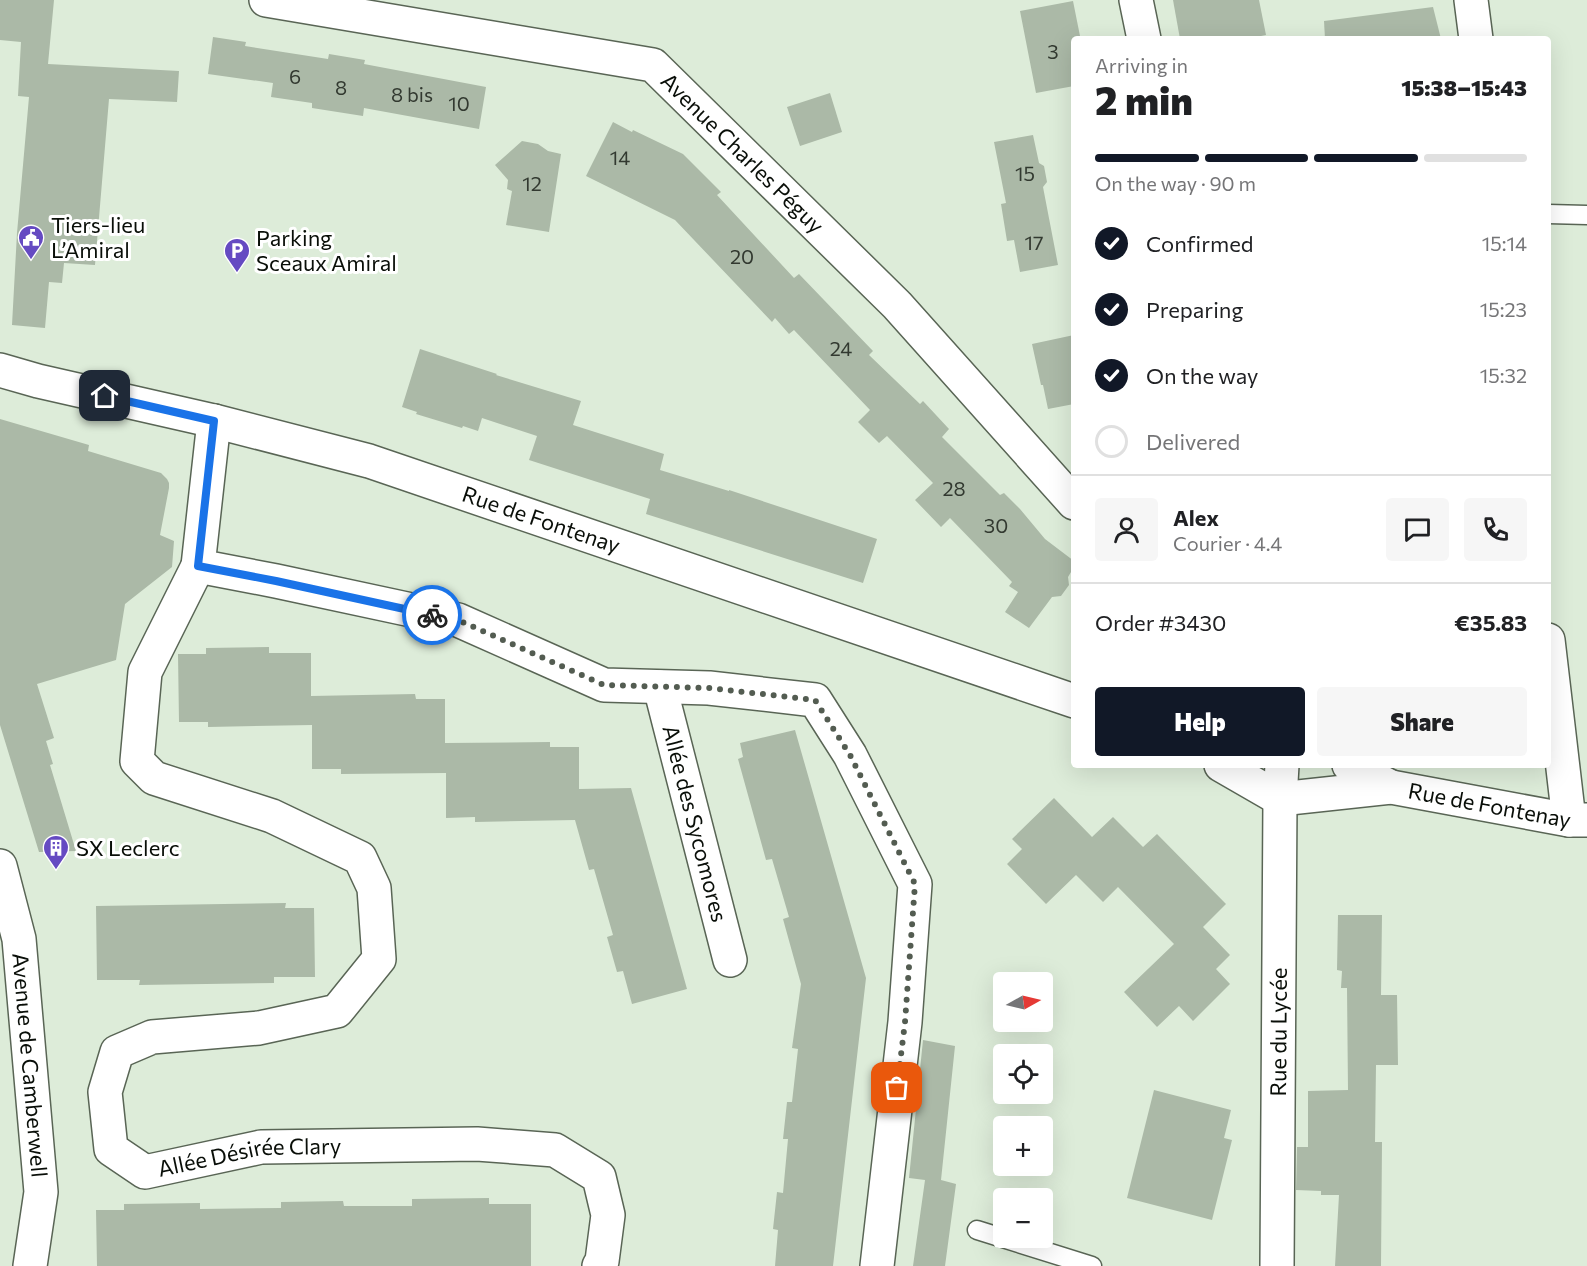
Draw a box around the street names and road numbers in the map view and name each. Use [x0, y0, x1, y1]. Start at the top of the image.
street label: Avenue Charles Péguy [656, 67, 830, 239]
street label: Rue de Fontenay [459, 480, 624, 558]
street label: Allée des Sycomores [657, 722, 734, 925]
street label: Rue de Fontenay [1406, 776, 1573, 833]
street label: Avenue de Camberwell [7, 952, 54, 1178]
street label: Rue du Lycée [1264, 967, 1292, 1097]
street label: Allée Désirée Clary [155, 1132, 341, 1182]

